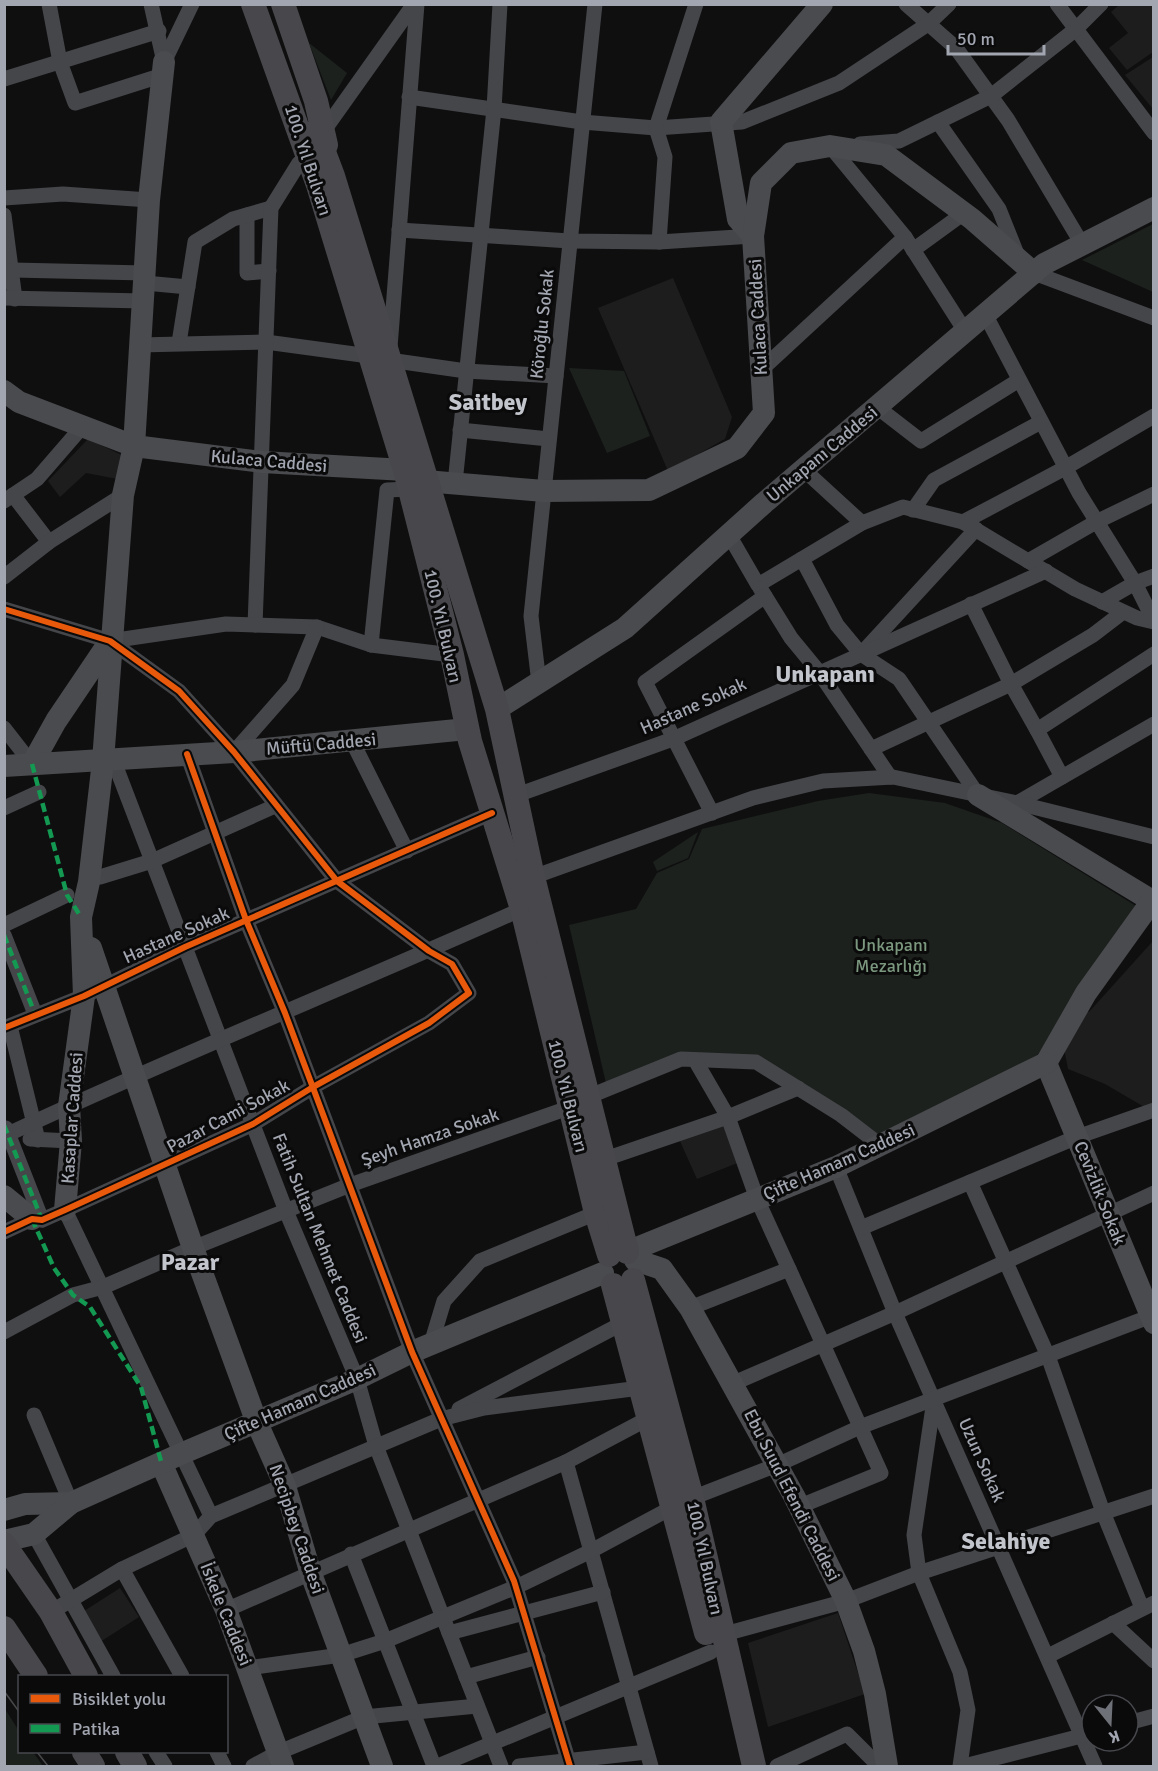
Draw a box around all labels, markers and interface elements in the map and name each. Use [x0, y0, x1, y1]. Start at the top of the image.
scale bar [948, 18, 1044, 56]
text: 50 m [957, 28, 995, 50]
street label: 100. Yıl Bulvarı [280, 102, 336, 218]
street label: Kulaca Caddesi [744, 258, 772, 376]
street label: Köroğlu Sokak [525, 268, 559, 380]
district label: Saitbey [449, 387, 527, 417]
street label: Unkapanı Caddesi [762, 401, 882, 507]
street label: Kulaca Caddesi [210, 445, 328, 477]
street label: 100. Yıl Bulvarı [419, 567, 467, 685]
district label: Unkapanı [775, 659, 875, 689]
street label: Hastane Sokak [636, 673, 750, 739]
street label: Müftü Caddesi [265, 728, 377, 760]
street label: Hastane Sokak [119, 902, 233, 968]
park label: Unkapanı Mezarlığı [854, 934, 928, 977]
street label: 100. Yıl Bulvarı [543, 1037, 593, 1155]
street label: Kasaplar Caddesi [56, 1051, 88, 1185]
street label: Pazar Cami Sokak [163, 1074, 293, 1158]
street label: Şeyh Hamza Sokak [358, 1103, 502, 1171]
street label: Çifte Hamam Caddesi [760, 1119, 918, 1205]
street label: Fatih Sultan Mehmet Caddesi [268, 1130, 372, 1346]
street label: Cevizlik Sokak [1069, 1138, 1131, 1248]
district label: Pazar [161, 1247, 220, 1277]
street label: Çifte Hamam Caddesi [221, 1359, 379, 1445]
street label: Ebu Suud Efendi Caddesi [739, 1405, 845, 1585]
street label: Uzun Sokak [954, 1415, 1010, 1505]
street label: Necipbey Caddesi [265, 1461, 329, 1597]
street label: 100. Yıl Bulvarı [682, 1499, 728, 1617]
district label: Selahiye [962, 1526, 1050, 1556]
street label: İskele Caddesi [195, 1559, 257, 1669]
legend [18, 1675, 228, 1753]
text: Bisiklet yolu [72, 1688, 166, 1710]
north arrow [1080, 1693, 1140, 1753]
text: Patika [72, 1718, 120, 1740]
text: K [1106, 1725, 1122, 1747]

